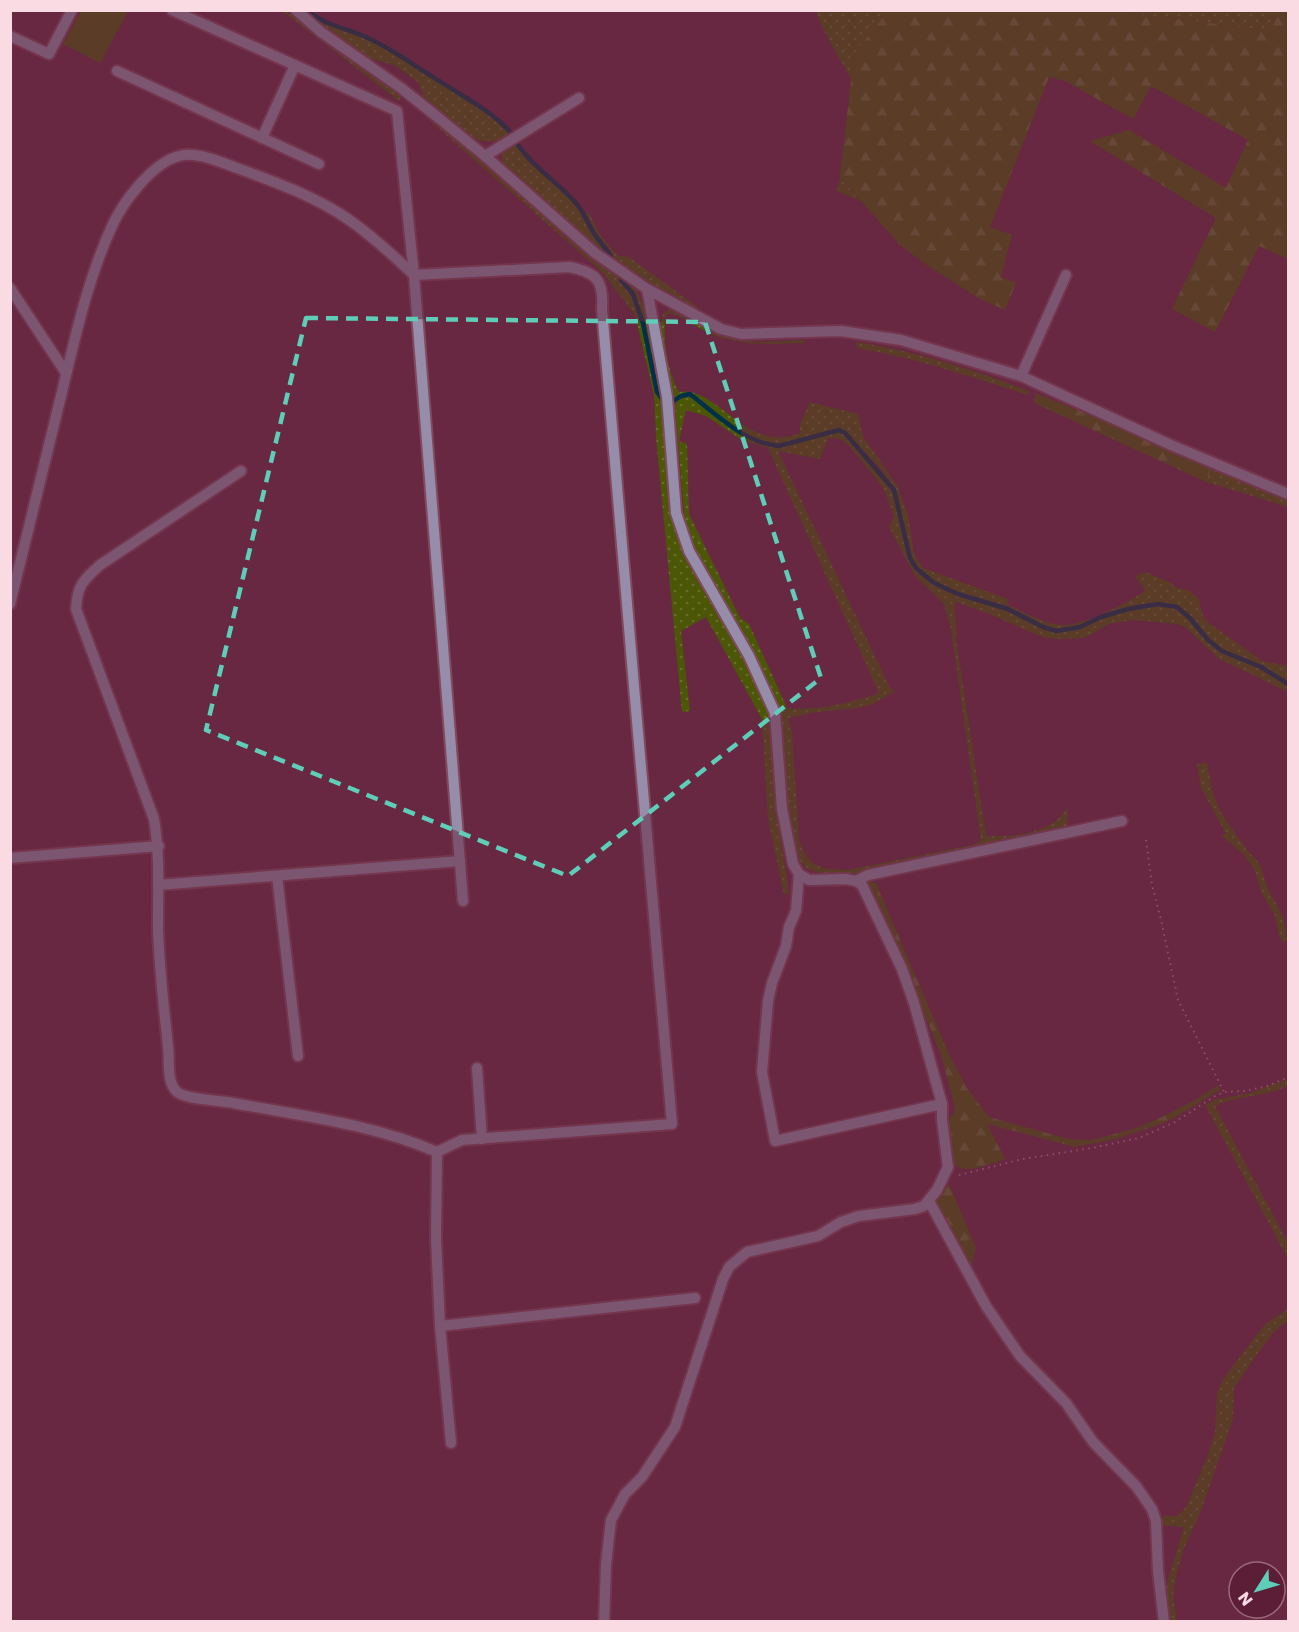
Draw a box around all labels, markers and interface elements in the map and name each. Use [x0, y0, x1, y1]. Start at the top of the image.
north arrow [1227, 1560, 1287, 1620]
text: N [1233, 1587, 1258, 1610]

